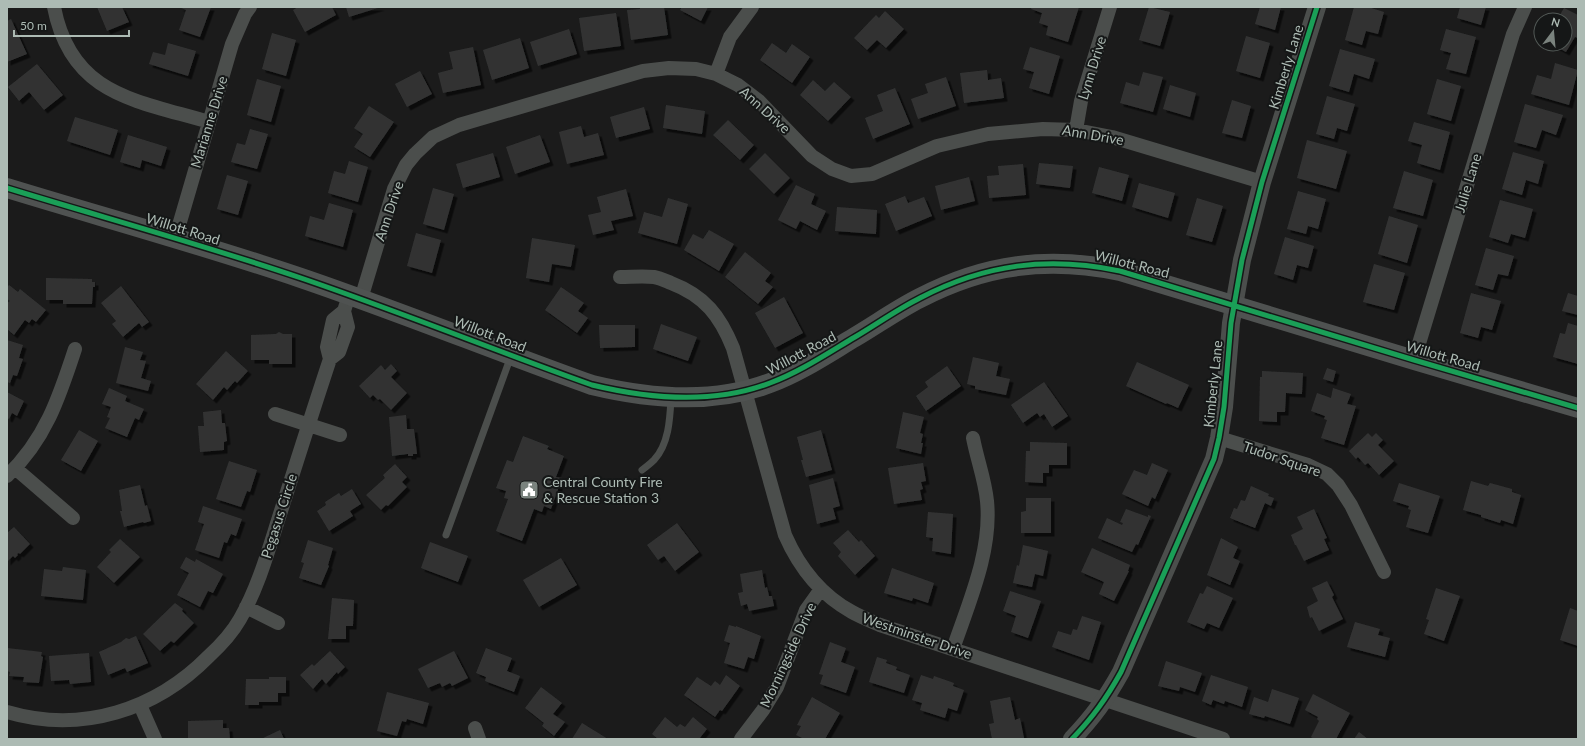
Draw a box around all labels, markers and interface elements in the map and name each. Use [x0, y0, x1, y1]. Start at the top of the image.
scale bar [14, 12, 129, 38]
north arrow [1533, 12, 1573, 52]
text: N [1550, 14, 1562, 29]
text: 50 m [20, 18, 47, 33]
street label: Kimberly Lane [1265, 22, 1306, 111]
street label: Lynn Drive [1074, 34, 1109, 102]
street label: Marianne Drive [186, 74, 231, 170]
street label: Ann Drive [737, 83, 794, 137]
street label: Ann Drive [1061, 121, 1125, 148]
street label: Julie Lane [1451, 151, 1484, 214]
street label: Ann Drive [370, 179, 407, 243]
street label: Willott Road [144, 209, 222, 248]
street label: Willott Road [1093, 246, 1171, 281]
street label: Willott Road [451, 312, 529, 355]
street label: Willott Road [763, 327, 839, 378]
street label: Willott Road [1404, 337, 1482, 374]
street label: Kimberly Lane [1199, 340, 1226, 428]
street label: Tudor Square [1241, 437, 1323, 480]
street label: Pegasus Circle [257, 471, 300, 560]
place label: Central County Fire & Rescue Station 3 [543, 473, 663, 506]
public building icon: Central County Fire & Rescue Station 3 [518, 479, 540, 501]
street label: Morningside Drive [756, 600, 819, 710]
street label: Westminster Drive [860, 609, 974, 662]

